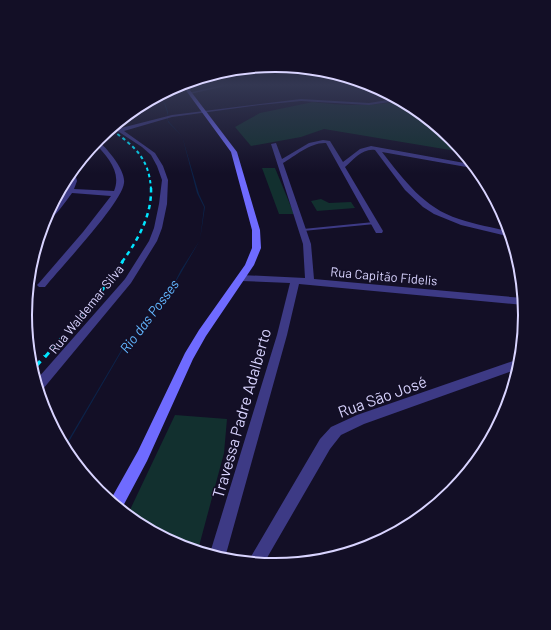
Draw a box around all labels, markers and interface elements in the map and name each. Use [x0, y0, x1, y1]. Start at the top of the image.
street label: Rua Waldemar Silva [45, 261, 127, 357]
street label: Rua Capitão Fidelis [330, 263, 438, 289]
water label: Rio das Posses [116, 276, 182, 356]
street label: Travessa Padre Adalberto [208, 326, 274, 500]
street label: Rua São José [335, 371, 429, 421]

